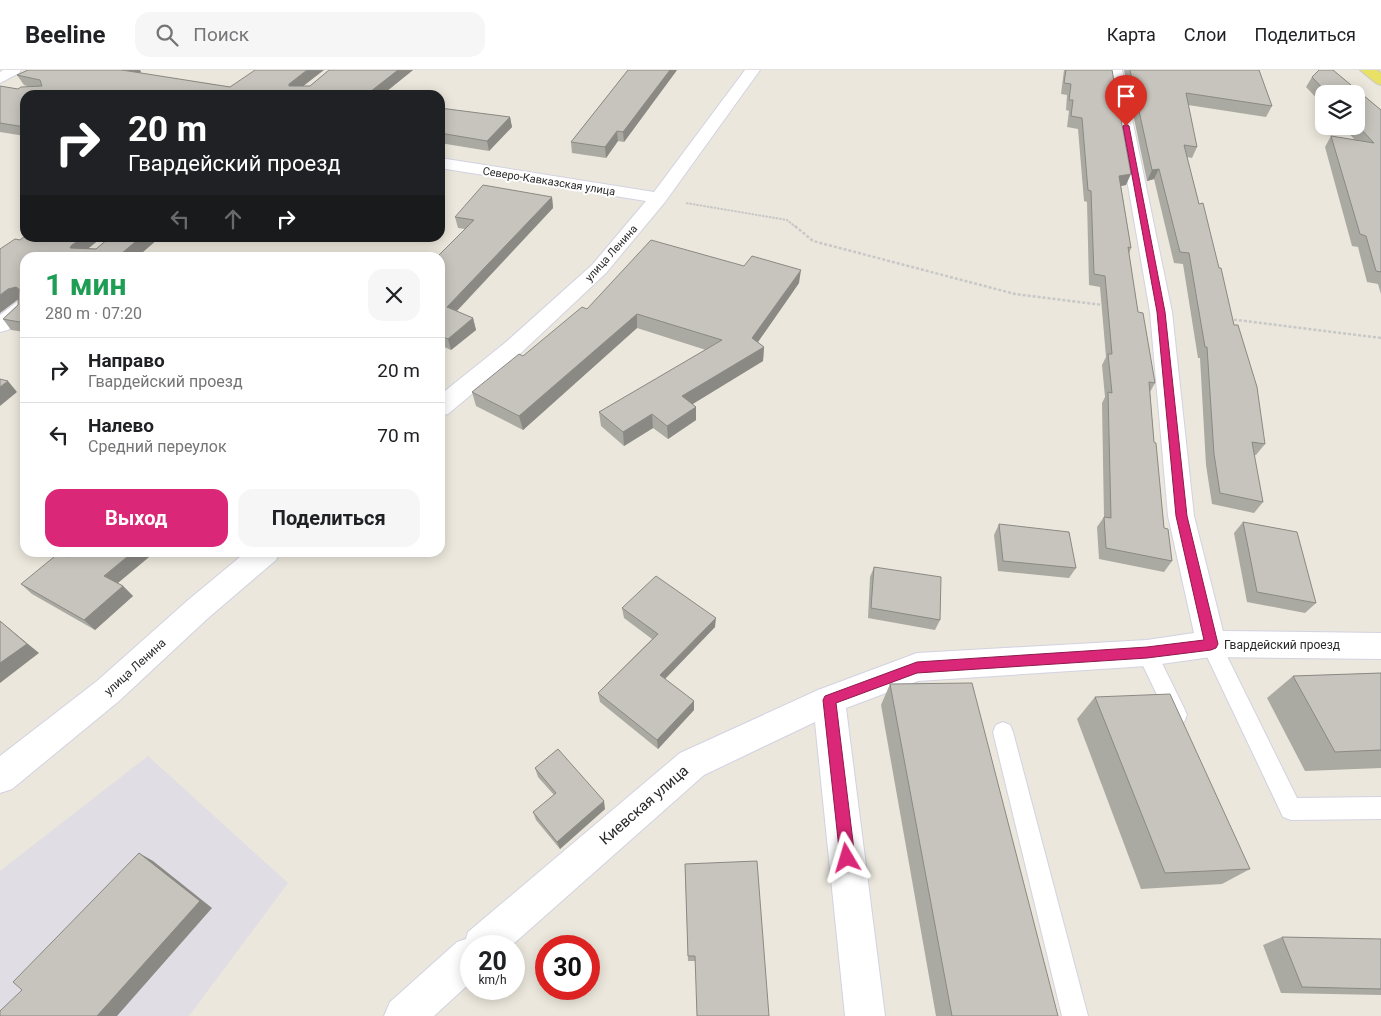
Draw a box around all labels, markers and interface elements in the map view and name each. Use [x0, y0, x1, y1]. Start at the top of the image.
search box [135, 12, 485, 57]
text: Beeline [25, 21, 105, 49]
icon: search [153, 21, 181, 49]
text: Поиск [193, 23, 249, 46]
text: Карта [1107, 24, 1156, 45]
text: Слои [1184, 24, 1227, 45]
text: Поделиться [1255, 24, 1356, 45]
pin [1105, 75, 1147, 126]
icon: arrive [1112, 82, 1140, 110]
map controls [1315, 85, 1365, 135]
button: layers [1315, 85, 1365, 135]
text: 20 m [128, 109, 207, 150]
icon: right [45, 110, 110, 175]
text: Гвардейский проезд [128, 151, 341, 176]
street label: Северо-Кавказская улица [482, 165, 616, 198]
icon: left [166, 205, 194, 233]
icon: ahead [219, 205, 247, 233]
icon: right [272, 205, 300, 233]
street label: улица Ленина [583, 222, 640, 284]
text: 1 мин [45, 267, 126, 302]
button: close [368, 269, 420, 321]
text: 280 m · 07:20 [45, 304, 142, 323]
text: Направо [88, 349, 165, 372]
icon: right [45, 356, 73, 384]
text: 20 m [377, 359, 420, 382]
text: Гвардейский проезд [88, 372, 243, 391]
text: Налево [88, 414, 154, 437]
icon: left [45, 421, 73, 449]
text: 70 m [377, 424, 420, 447]
text: Средний переулок [88, 437, 227, 456]
button: Выход [45, 489, 228, 547]
button: Поделиться [238, 489, 420, 547]
street label: улица Ленина [101, 636, 169, 698]
street label: Гвардейский проезд [1224, 638, 1340, 652]
street label: Киевская улица [596, 761, 692, 849]
position arrow [820, 831, 872, 883]
speed limit sign: 30 [535, 935, 600, 1000]
text: 20 [478, 947, 507, 976]
text: km/h [478, 973, 507, 987]

